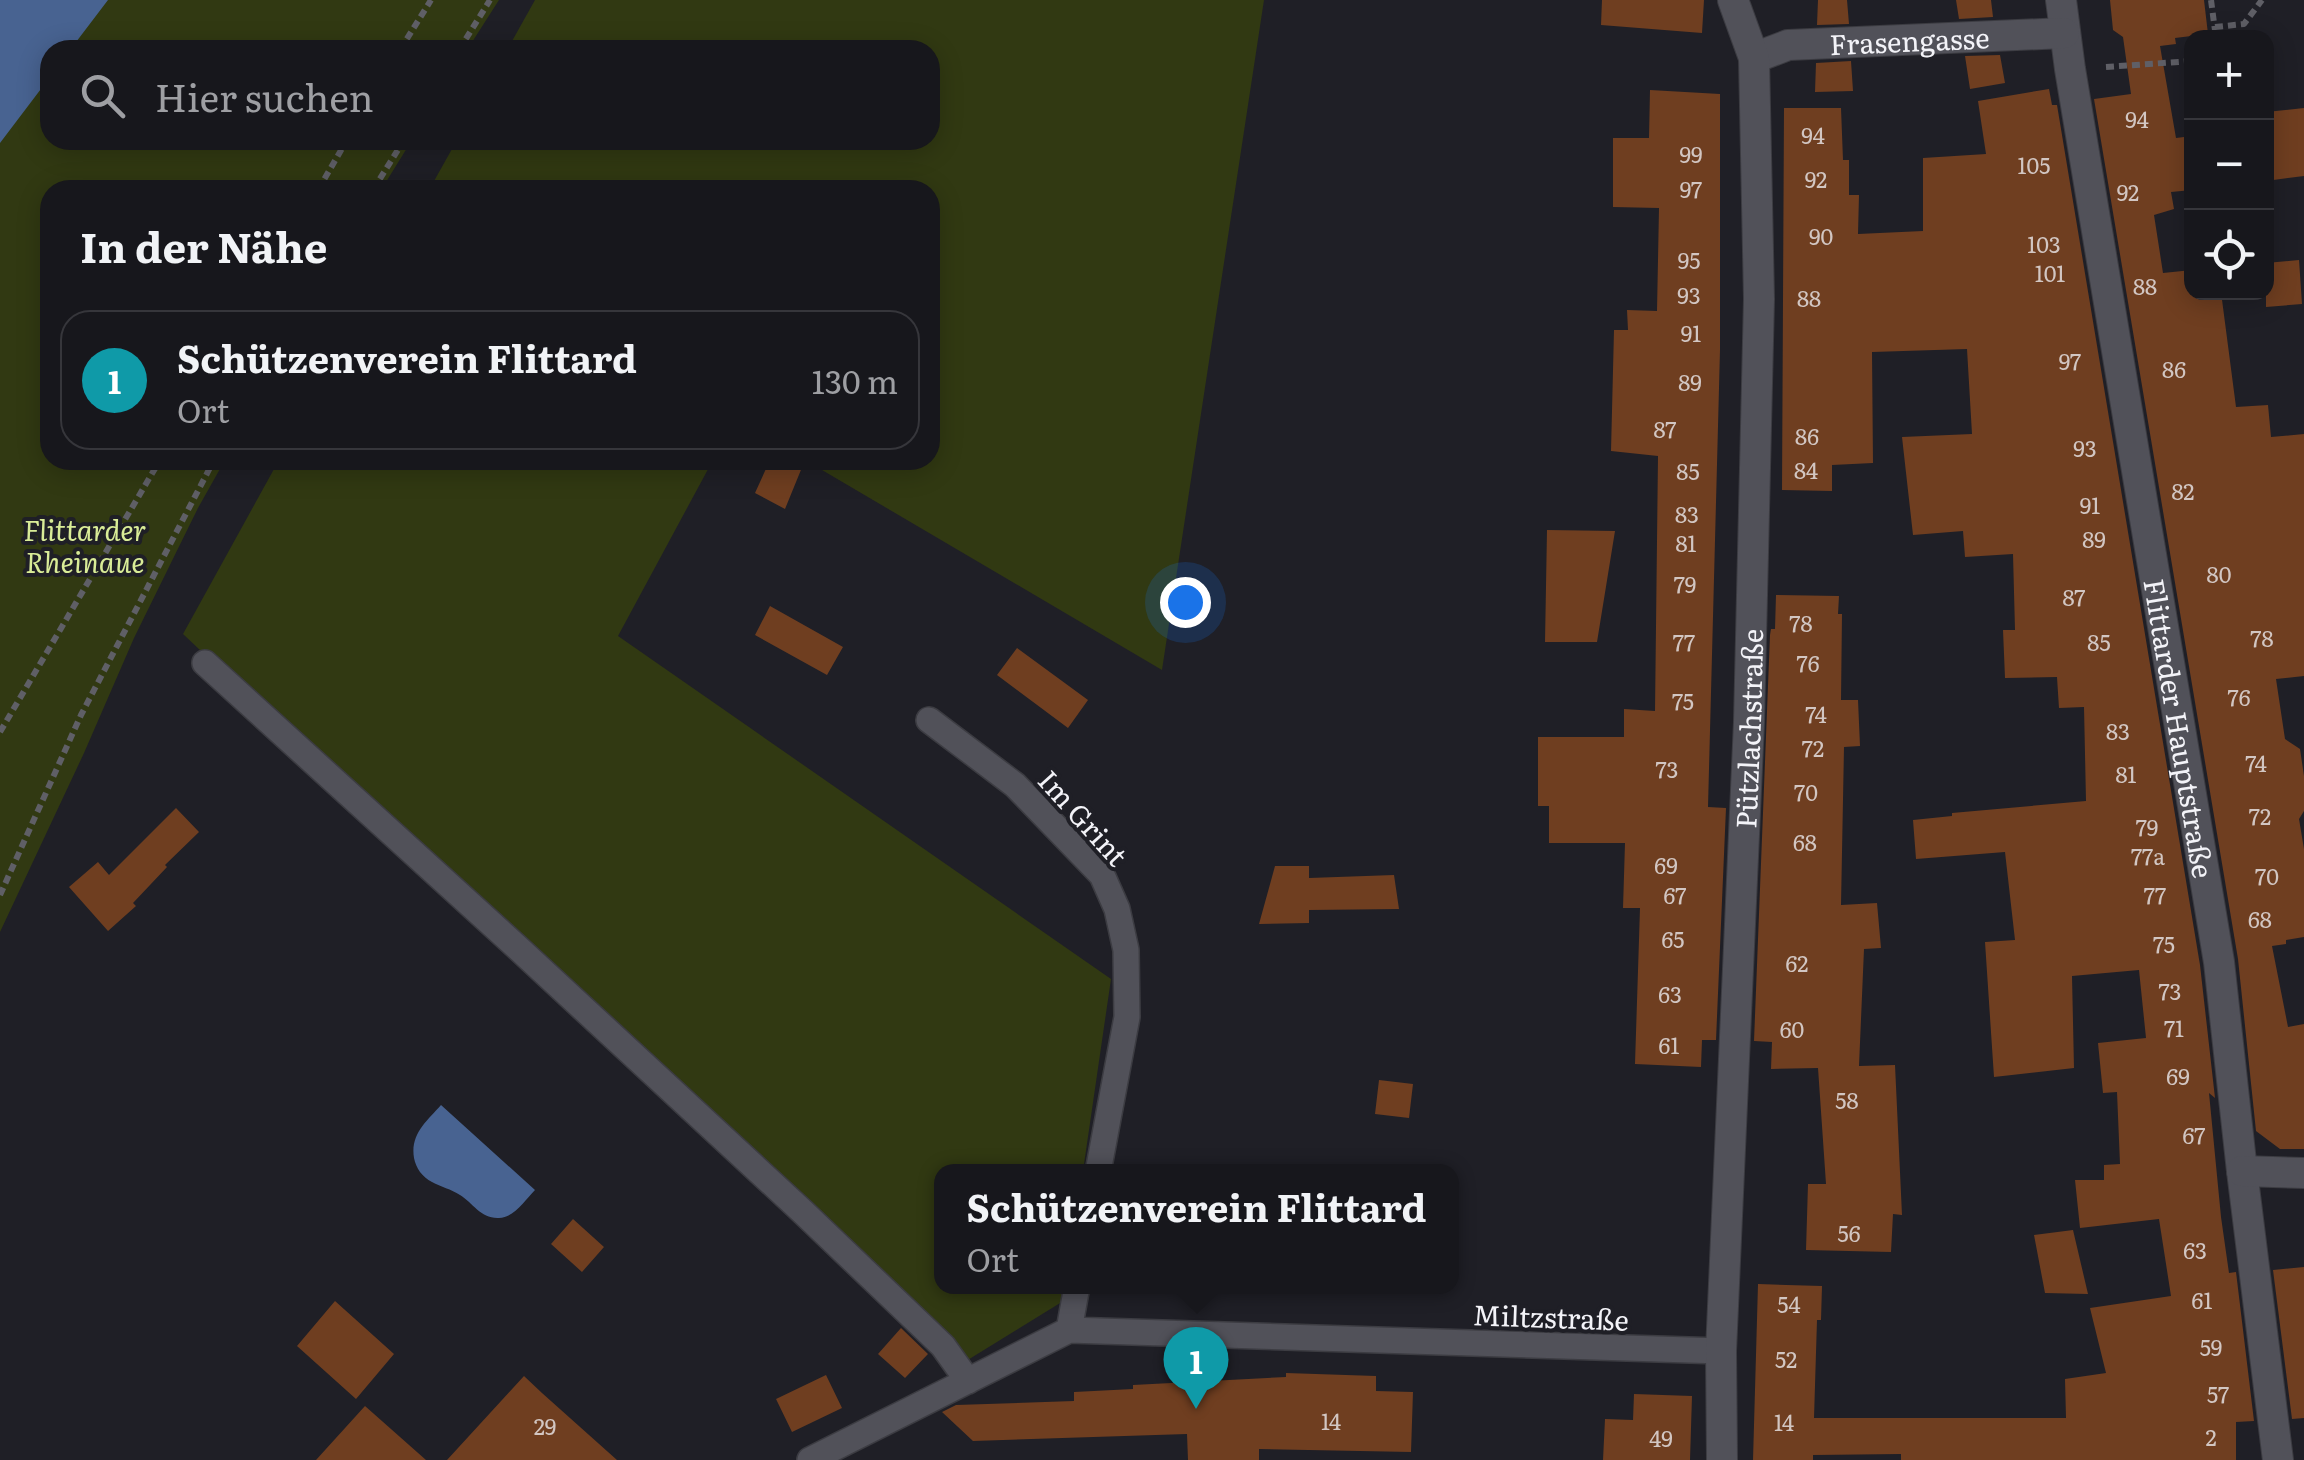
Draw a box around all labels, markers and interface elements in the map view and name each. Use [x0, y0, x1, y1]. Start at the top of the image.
street label: Frasengasse [1829, 15, 1990, 64]
map controls [2184, 30, 2274, 300]
button: + [2184, 30, 2274, 120]
search box [40, 40, 940, 150]
text: Hier suchen [155, 67, 374, 124]
icon: search [75, 68, 130, 123]
house number: 94 [2125, 102, 2149, 135]
house number: 94 [1801, 118, 1825, 151]
button: − [2184, 120, 2274, 210]
house number: 99 [1679, 137, 1703, 170]
house number: 105 [2018, 148, 2050, 181]
house number: 92 [1805, 162, 1827, 195]
house number: 97 [1680, 172, 1702, 205]
house number: 92 [2117, 175, 2139, 208]
button: locate [2184, 210, 2274, 300]
text: In der Nähe [80, 214, 328, 276]
house number: 90 [1809, 219, 1833, 252]
house number: 103 [2027, 227, 2061, 260]
house number: 95 [1678, 243, 1700, 276]
house number: 101 [2035, 256, 2065, 289]
house number: 88 [2133, 269, 2157, 302]
house number: 93 [1677, 278, 1701, 311]
house number: 88 [1797, 281, 1821, 314]
house number: 91 [1681, 316, 1701, 349]
text: Schützenverein Flittard [177, 328, 637, 385]
house number: 97 [2059, 344, 2081, 377]
house number: 86 [2162, 352, 2186, 385]
text: 1 [108, 356, 121, 404]
text: 130 m [812, 356, 898, 404]
house number: 89 [1678, 365, 1702, 398]
text: Ort [177, 385, 229, 433]
house number: 87 [1653, 412, 1677, 445]
house number: 86 [1795, 419, 1819, 452]
house number: 93 [2073, 431, 2097, 464]
house number: 84 [1794, 453, 1818, 486]
house number: 85 [1676, 454, 1700, 487]
house number: 82 [2172, 474, 2194, 507]
house number: 91 [2080, 488, 2100, 521]
house number: 83 [1675, 497, 1699, 530]
park label: Flittarder Rheinaue [23, 508, 147, 582]
house number: 89 [2082, 522, 2106, 555]
house number: 81 [1675, 526, 1697, 559]
house number: 80 [2207, 557, 2231, 590]
house number: 79 [1674, 567, 1696, 600]
street label: Flittarder Hauptstraße [2134, 575, 2226, 881]
your location [1160, 577, 1211, 628]
house number: 87 [2062, 580, 2086, 613]
house number: 78 [1789, 606, 1813, 639]
house number: 78 [2250, 621, 2274, 654]
house number: 77 [1673, 625, 1695, 658]
house number: 85 [2087, 625, 2111, 658]
street label: Pützlachstraße [1723, 628, 1772, 829]
house number: 76 [1797, 646, 1820, 679]
house number: 76 [2228, 680, 2251, 713]
house number: 75 [1672, 684, 1694, 717]
house number: 74 [1805, 697, 1827, 730]
house number: 83 [2106, 714, 2130, 747]
house number: 72 [1802, 731, 1824, 764]
house number: 74 [2245, 746, 2267, 779]
house number: 73 [1656, 752, 1678, 785]
house number: 81 [2115, 757, 2137, 790]
street label: Im Grint [1029, 760, 1139, 875]
house number: 70 [1794, 775, 1818, 808]
house number: 72 [2249, 799, 2271, 832]
house number: 79 [2136, 810, 2158, 843]
house number: 68 [1793, 825, 1817, 858]
house number: 77a [2131, 839, 2165, 872]
house number: 69 [1654, 848, 1678, 881]
house number: 70 [2255, 859, 2279, 892]
house number: 67 [1664, 878, 1686, 911]
house number: 77 [2144, 878, 2166, 911]
house number: 68 [2248, 902, 2272, 935]
house number: 65 [1662, 922, 1685, 955]
house number: 75 [2153, 927, 2175, 960]
house number: 62 [1786, 946, 1808, 979]
house number: 73 [2159, 974, 2181, 1007]
house number: 63 [1658, 977, 1682, 1010]
house number: 71 [2164, 1011, 2184, 1044]
house number: 60 [1780, 1012, 1804, 1045]
house number: 61 [1659, 1028, 1679, 1061]
house number: 69 [2166, 1059, 2190, 1092]
house number: 58 [1835, 1083, 1859, 1116]
house number: 67 [2183, 1118, 2205, 1151]
popup [934, 1164, 1459, 1294]
text: Schützenverein Flittard [967, 1177, 1426, 1234]
house number: 56 [1838, 1216, 1861, 1249]
house number: 63 [2183, 1233, 2207, 1266]
text: Ort [967, 1234, 1019, 1282]
house number: 61 [2192, 1283, 2212, 1316]
house number: 54 [1777, 1287, 1801, 1320]
street label: Miltzstraße [1472, 1292, 1630, 1340]
pin: 1 [1164, 1326, 1228, 1409]
house number: 59 [2200, 1330, 2222, 1363]
house number: 52 [1775, 1342, 1797, 1375]
house number: 57 [2207, 1377, 2229, 1410]
house number: 14 [1321, 1404, 1341, 1437]
house number: 14 [1774, 1405, 1794, 1438]
house number: 29 [534, 1409, 556, 1442]
house number: 2 [2205, 1420, 2217, 1453]
house number: 49 [1649, 1421, 1673, 1454]

